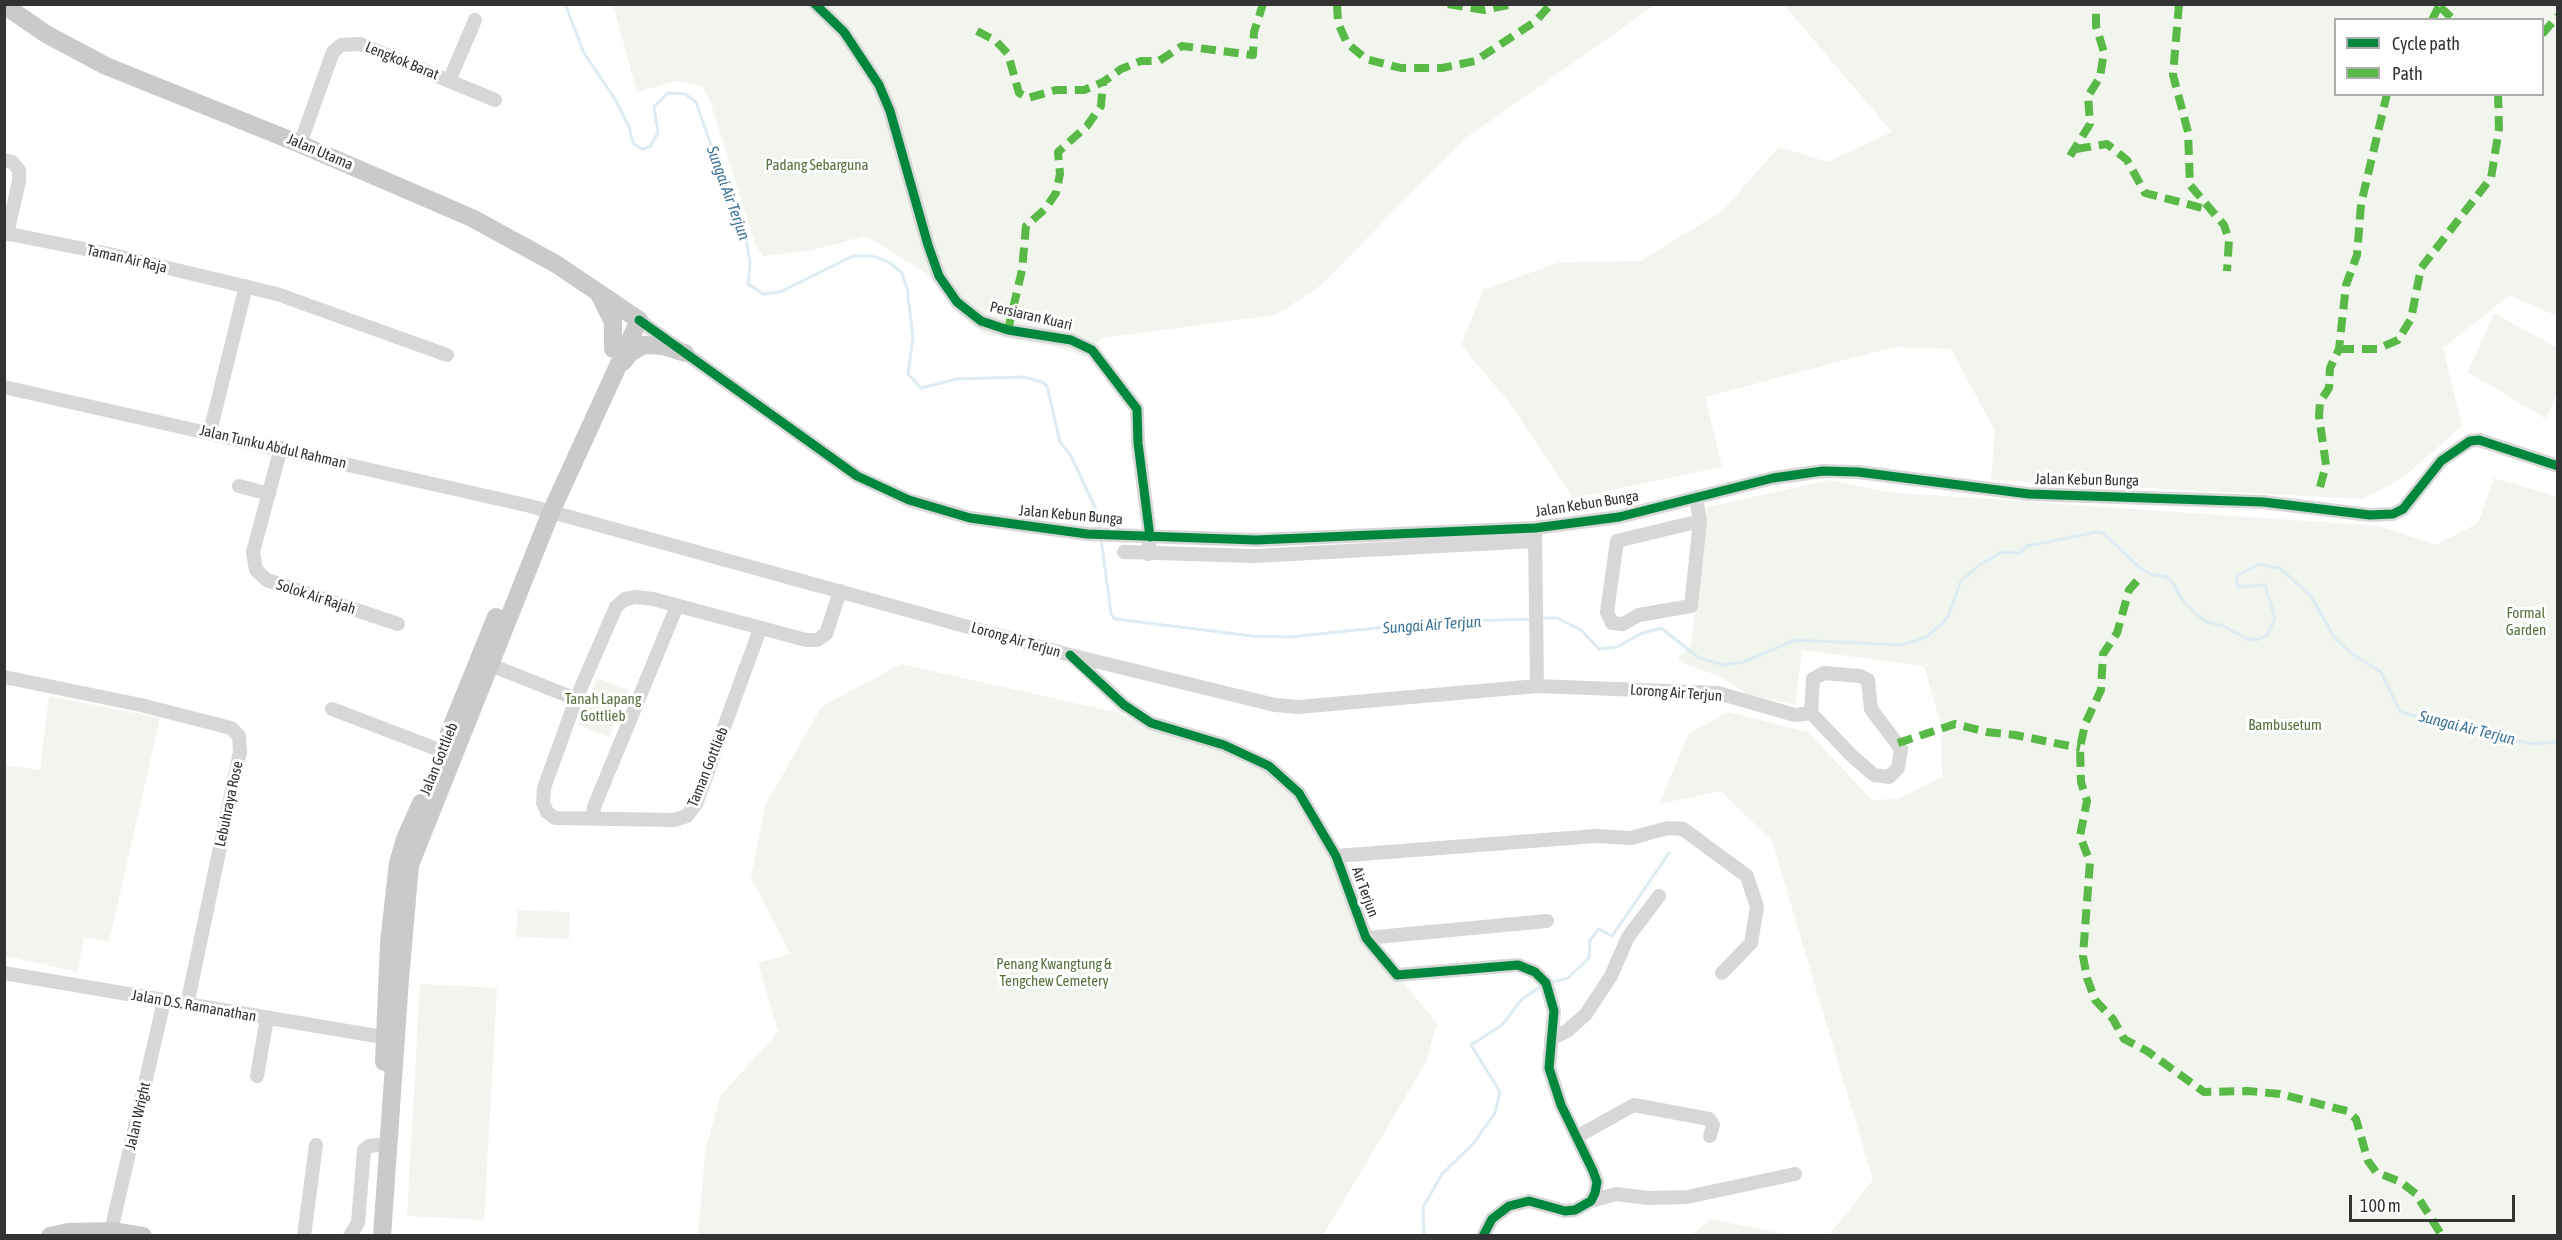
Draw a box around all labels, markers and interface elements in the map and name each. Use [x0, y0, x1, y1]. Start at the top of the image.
legend [2334, 18, 2544, 96]
text: Cycle path [2392, 33, 2460, 54]
street label: Lengkok Barat [363, 38, 441, 84]
text: Path [2392, 63, 2423, 84]
street label: Jalan Utama [284, 130, 356, 174]
water label: Sungai Air Terjun [702, 143, 754, 243]
park label: Padang Sebarguna [765, 156, 869, 174]
street label: Taman Air Raja [85, 241, 169, 277]
street label: Persiaran Kuari [988, 298, 1074, 334]
street label: Jalan Tunku Abdul Rahman [198, 421, 348, 473]
street label: Jalan Kebun Bunga [2035, 470, 2139, 490]
street label: Jalan Kebun Bunga [1534, 487, 1640, 521]
street label: Jalan Kebun Bunga [1018, 501, 1124, 529]
street label: Solok Air Rajah [274, 576, 358, 618]
park label: Formal Garden [2506, 604, 2546, 639]
water label: Sungai Air Terjun [1382, 612, 1482, 638]
street label: Lorong Air Terjun [969, 619, 1063, 661]
street label: Lorong Air Terjun [1629, 681, 1723, 705]
park label: Tanah Lapang Gottlieb [565, 690, 641, 725]
water label: Sungai Air Terjun [2417, 707, 2517, 749]
park label: Bambusetum [2248, 716, 2322, 734]
street label: Jalan Gottlieb [416, 720, 462, 798]
street label: Taman Gottlieb [684, 724, 732, 810]
street label: Lebuhraya Rose [211, 760, 247, 848]
street label: Air Terjun [1348, 864, 1382, 920]
park label: Penang Kwangtung & Tengchew Cemetery [996, 955, 1112, 990]
street label: Jalan D.S. Ramanathan [130, 986, 258, 1026]
street label: Jalan Wright [121, 1080, 155, 1152]
scale bar [2352, 1183, 2518, 1221]
text: 100 m [2360, 1195, 2401, 1216]

